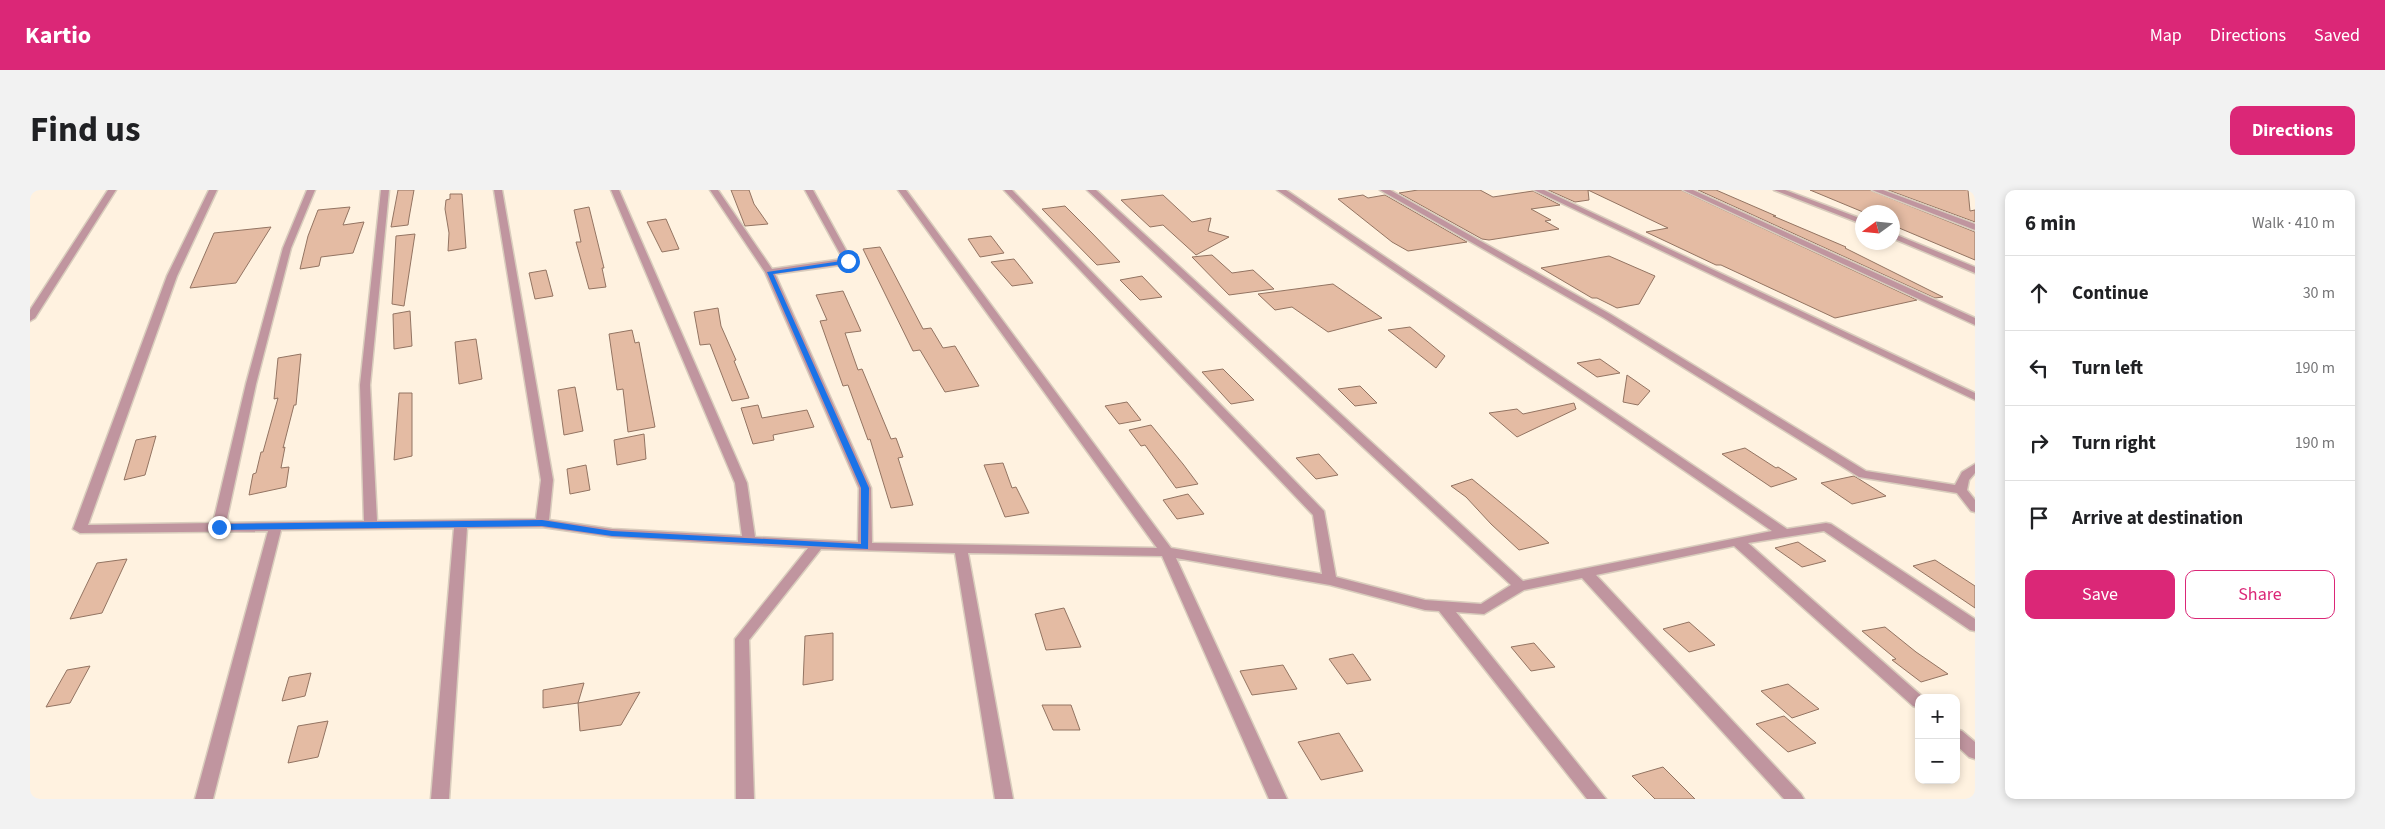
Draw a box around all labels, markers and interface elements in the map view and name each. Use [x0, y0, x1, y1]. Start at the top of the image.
text: Kartio [25, 18, 91, 53]
text: Map [2150, 23, 2182, 48]
text: Directions [2210, 23, 2286, 48]
text: Saved [2314, 23, 2360, 48]
text: Find us [30, 105, 140, 155]
button: Directions [2230, 106, 2355, 155]
north arrow [1855, 205, 1900, 250]
text: 6 min [2025, 208, 2076, 238]
text: Walk · 410 m [2252, 212, 2335, 234]
route start [837, 250, 860, 273]
icon: ahead [2025, 279, 2053, 307]
text: Continue [2072, 280, 2149, 307]
text: 30 m [2303, 282, 2335, 304]
icon: left [2025, 354, 2053, 382]
text: Turn left [2072, 355, 2143, 382]
text: 190 m [2295, 357, 2335, 379]
icon: right [2025, 429, 2053, 457]
text: Turn right [2072, 430, 2156, 457]
text: 190 m [2295, 432, 2335, 454]
icon: arrive [2025, 504, 2053, 532]
text: Arrive at destination [2072, 505, 2243, 532]
route end [208, 516, 231, 539]
button: Save [2025, 570, 2175, 619]
button: Share [2185, 570, 2335, 619]
map controls [1915, 694, 1960, 784]
button: + [1915, 694, 1960, 739]
button: − [1915, 739, 1960, 784]

